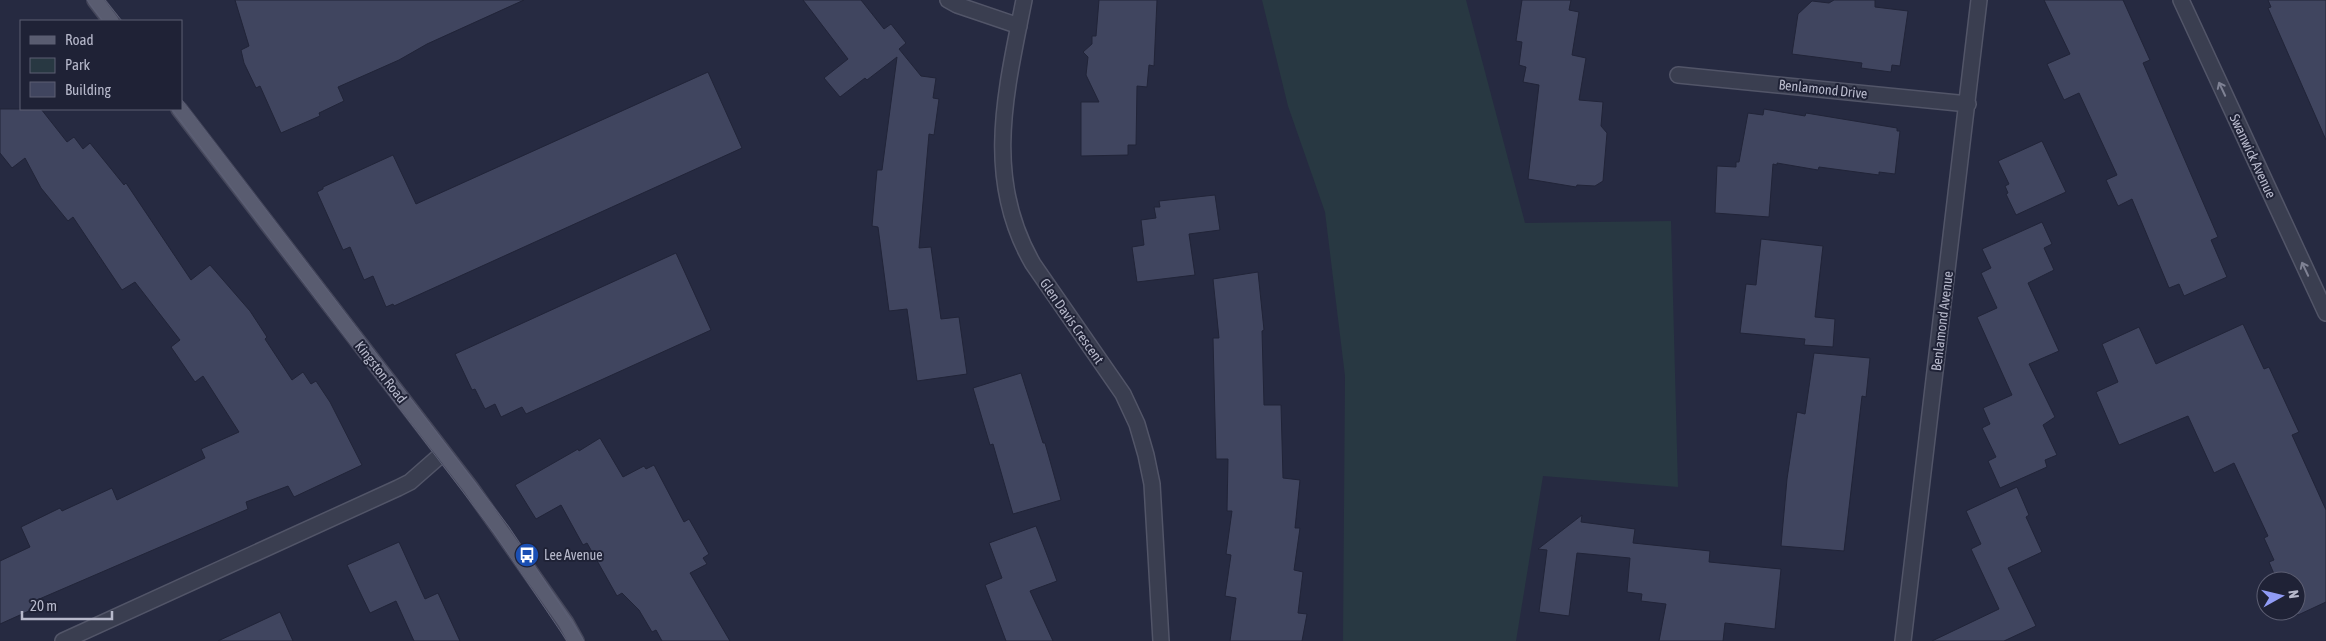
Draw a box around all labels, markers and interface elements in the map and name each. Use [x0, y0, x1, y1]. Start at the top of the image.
legend [20, 20, 182, 110]
text: Road [65, 31, 94, 48]
text: Park [65, 56, 90, 73]
street label: Benlamond Drive [1778, 76, 1868, 102]
text: Building [65, 81, 111, 98]
one-way arrow [2217, 82, 2227, 97]
street label: Swanwick Avenue [2227, 111, 2279, 201]
one-way arrow [2300, 262, 2310, 277]
street label: Benlamond Avenue [1928, 270, 1956, 372]
street label: Glen Davis Crescent [1037, 275, 1107, 367]
street label: Kingston Road [352, 338, 410, 406]
bus stop icon: Lee Avenue [514, 542, 540, 568]
place label: Lee Avenue [544, 547, 603, 563]
north arrow [2256, 571, 2306, 621]
scale bar [22, 588, 112, 620]
text: N [2285, 589, 2302, 599]
text: 20 m [30, 597, 57, 614]

